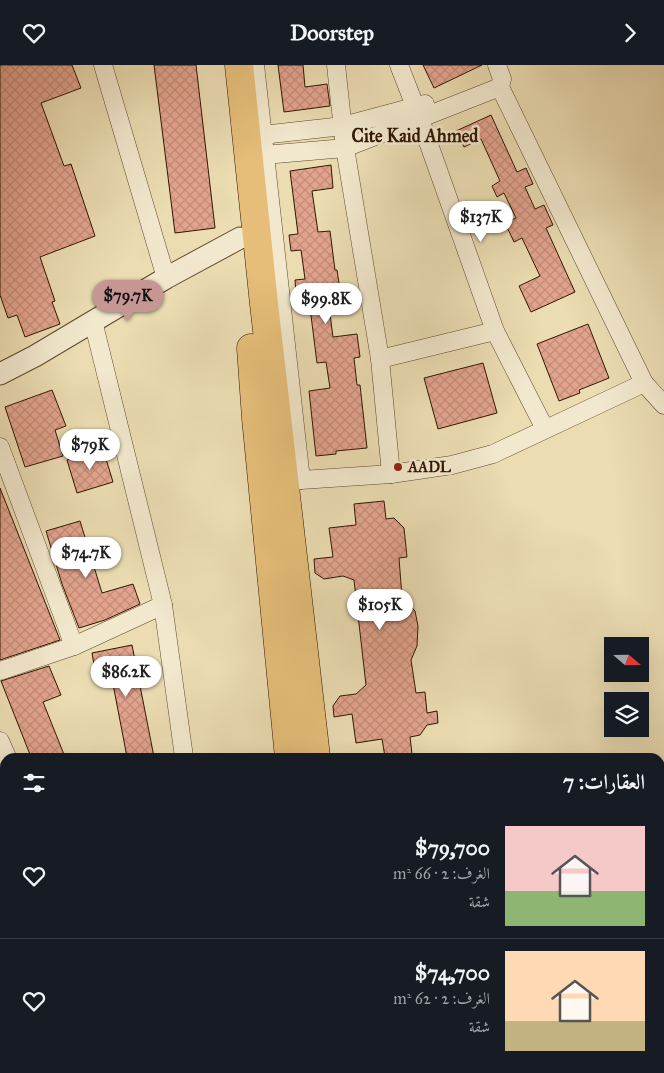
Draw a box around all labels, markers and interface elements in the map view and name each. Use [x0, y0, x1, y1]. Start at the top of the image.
icon: heart [20, 19, 48, 47]
text: Doorstep [290, 19, 374, 46]
icon: forward [616, 19, 644, 47]
district label: Cite Kaid Ahmed [352, 125, 479, 147]
pin: $137K [446, 201, 516, 243]
text: $137K [460, 207, 502, 226]
pin: $79.7K [87, 279, 169, 322]
pin: $99.8K [285, 283, 367, 325]
text: $79.7K [104, 286, 153, 305]
text: $99.8K [301, 289, 351, 308]
pin: $79K [60, 429, 120, 471]
text: $79K [71, 435, 109, 454]
place label: AADL [407, 458, 452, 476]
marker: AADL [392, 461, 404, 473]
pin: $74.7K [45, 537, 127, 579]
text: $74.7K [61, 543, 111, 562]
pin: $105K [345, 589, 415, 631]
text: $105K [358, 595, 402, 614]
north arrow [604, 637, 649, 683]
map controls [604, 637, 649, 737]
pin: $86.2K [85, 655, 167, 698]
text: $86.2K [102, 662, 150, 681]
button: layers [604, 692, 649, 737]
icon: filters [20, 769, 48, 797]
text: العقارات: 7 [563, 769, 645, 795]
text: $79,700 [415, 835, 490, 861]
icon: home [545, 846, 605, 906]
icon: heart [20, 862, 48, 890]
text: الغرف: 2 · 66 m² [393, 864, 490, 883]
text: شقة [469, 892, 490, 911]
text: $74,700 [415, 960, 490, 986]
icon: home [545, 971, 605, 1031]
icon: heart [20, 987, 48, 1015]
text: الغرف: 2 · 62 m² [393, 989, 490, 1008]
text: شقة [469, 1017, 490, 1036]

